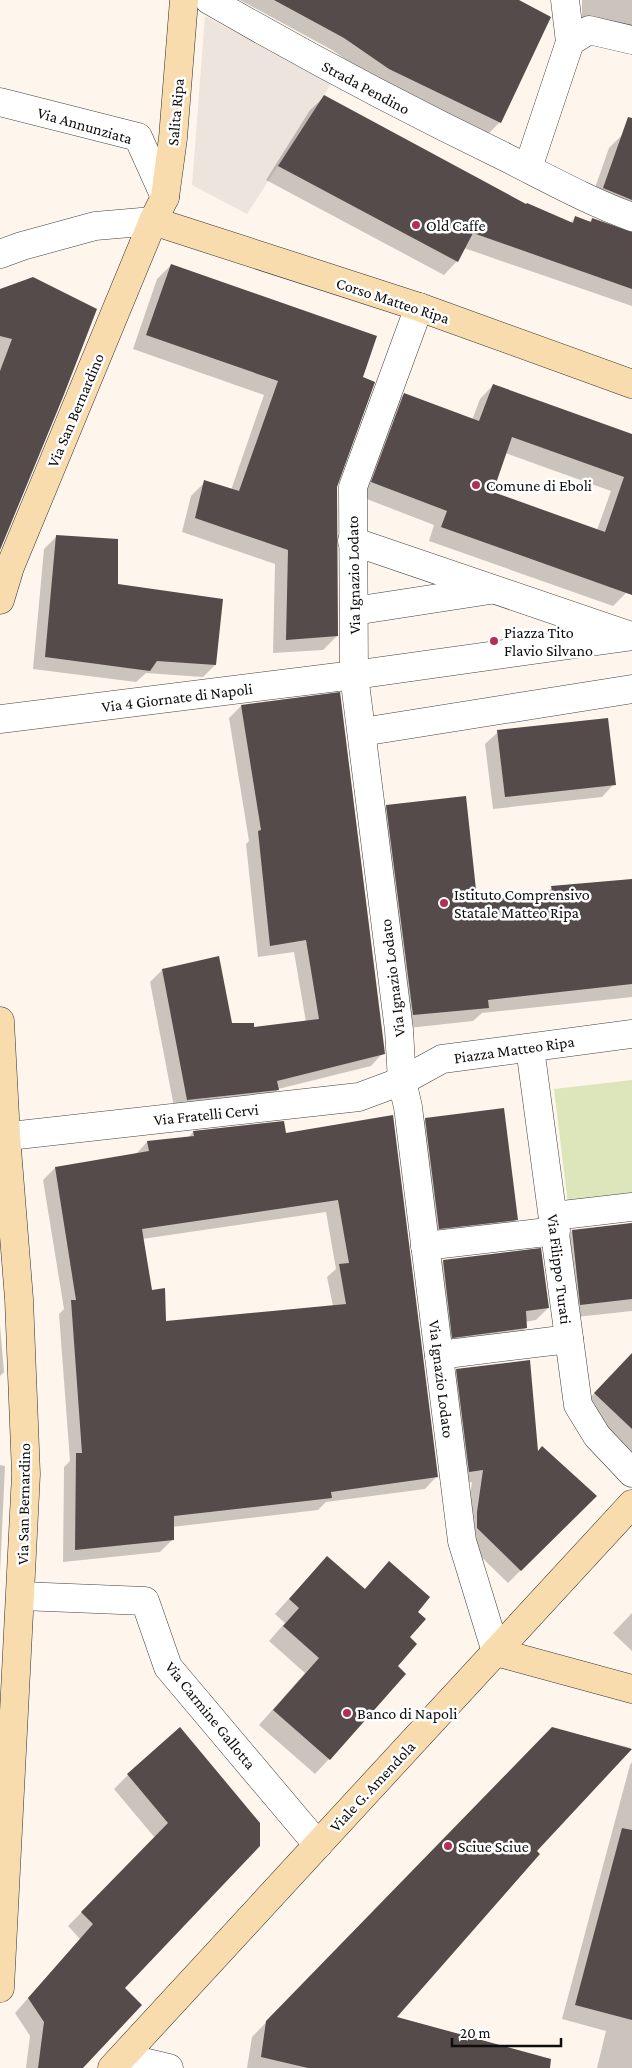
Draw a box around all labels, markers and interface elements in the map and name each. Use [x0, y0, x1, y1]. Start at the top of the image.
street label: Strada Pendino [319, 57, 413, 118]
street label: Salita Ripa [164, 77, 188, 147]
street label: Via Annunziata [36, 104, 135, 147]
place label: Old Caffe [426, 217, 486, 234]
marker: Old Caffe [410, 219, 422, 231]
street label: Corso Matteo Ripa [334, 274, 452, 328]
street label: Via San Bernardino [44, 351, 107, 470]
place label: Comune di Eboli [486, 477, 592, 494]
marker: Comune di Eboli [470, 479, 482, 491]
street label: Via Ignazio Lodato [344, 515, 364, 635]
place label: Piazza Tito Flavio Silvano [504, 624, 593, 659]
marker: Piazza Tito Flavio Silvano [488, 635, 500, 647]
street label: Via 4 Giornate di Napoli [101, 680, 254, 716]
place label: Istituto Comprensivo Statale Matteo Ripa [454, 886, 590, 922]
marker: Istituto Comprensivo Statale Matteo Ripa [438, 897, 450, 909]
street label: Via Ignazio Lodato [377, 918, 409, 1038]
street label: Piazza Matteo Ripa [453, 1033, 576, 1067]
street label: Via Fratelli Cervi [153, 1101, 259, 1128]
street label: Via Filippo Turati [543, 1213, 575, 1325]
street label: Via Ignazio Lodato [425, 1319, 457, 1439]
street label: Via San Bernardino [14, 1443, 33, 1565]
street label: Via Carmine Gallotta [162, 1658, 260, 1773]
place label: Banco di Napoli [357, 1705, 457, 1723]
marker: Banco di Napoli [341, 1707, 353, 1719]
street label: Viale G. Amendola [326, 1737, 419, 1835]
place label: Sciue Sciue [458, 1838, 529, 1855]
marker: Sciue Sciue [442, 1840, 454, 1852]
scale bar [452, 2016, 561, 2048]
text: 20 m [460, 2025, 491, 2041]

